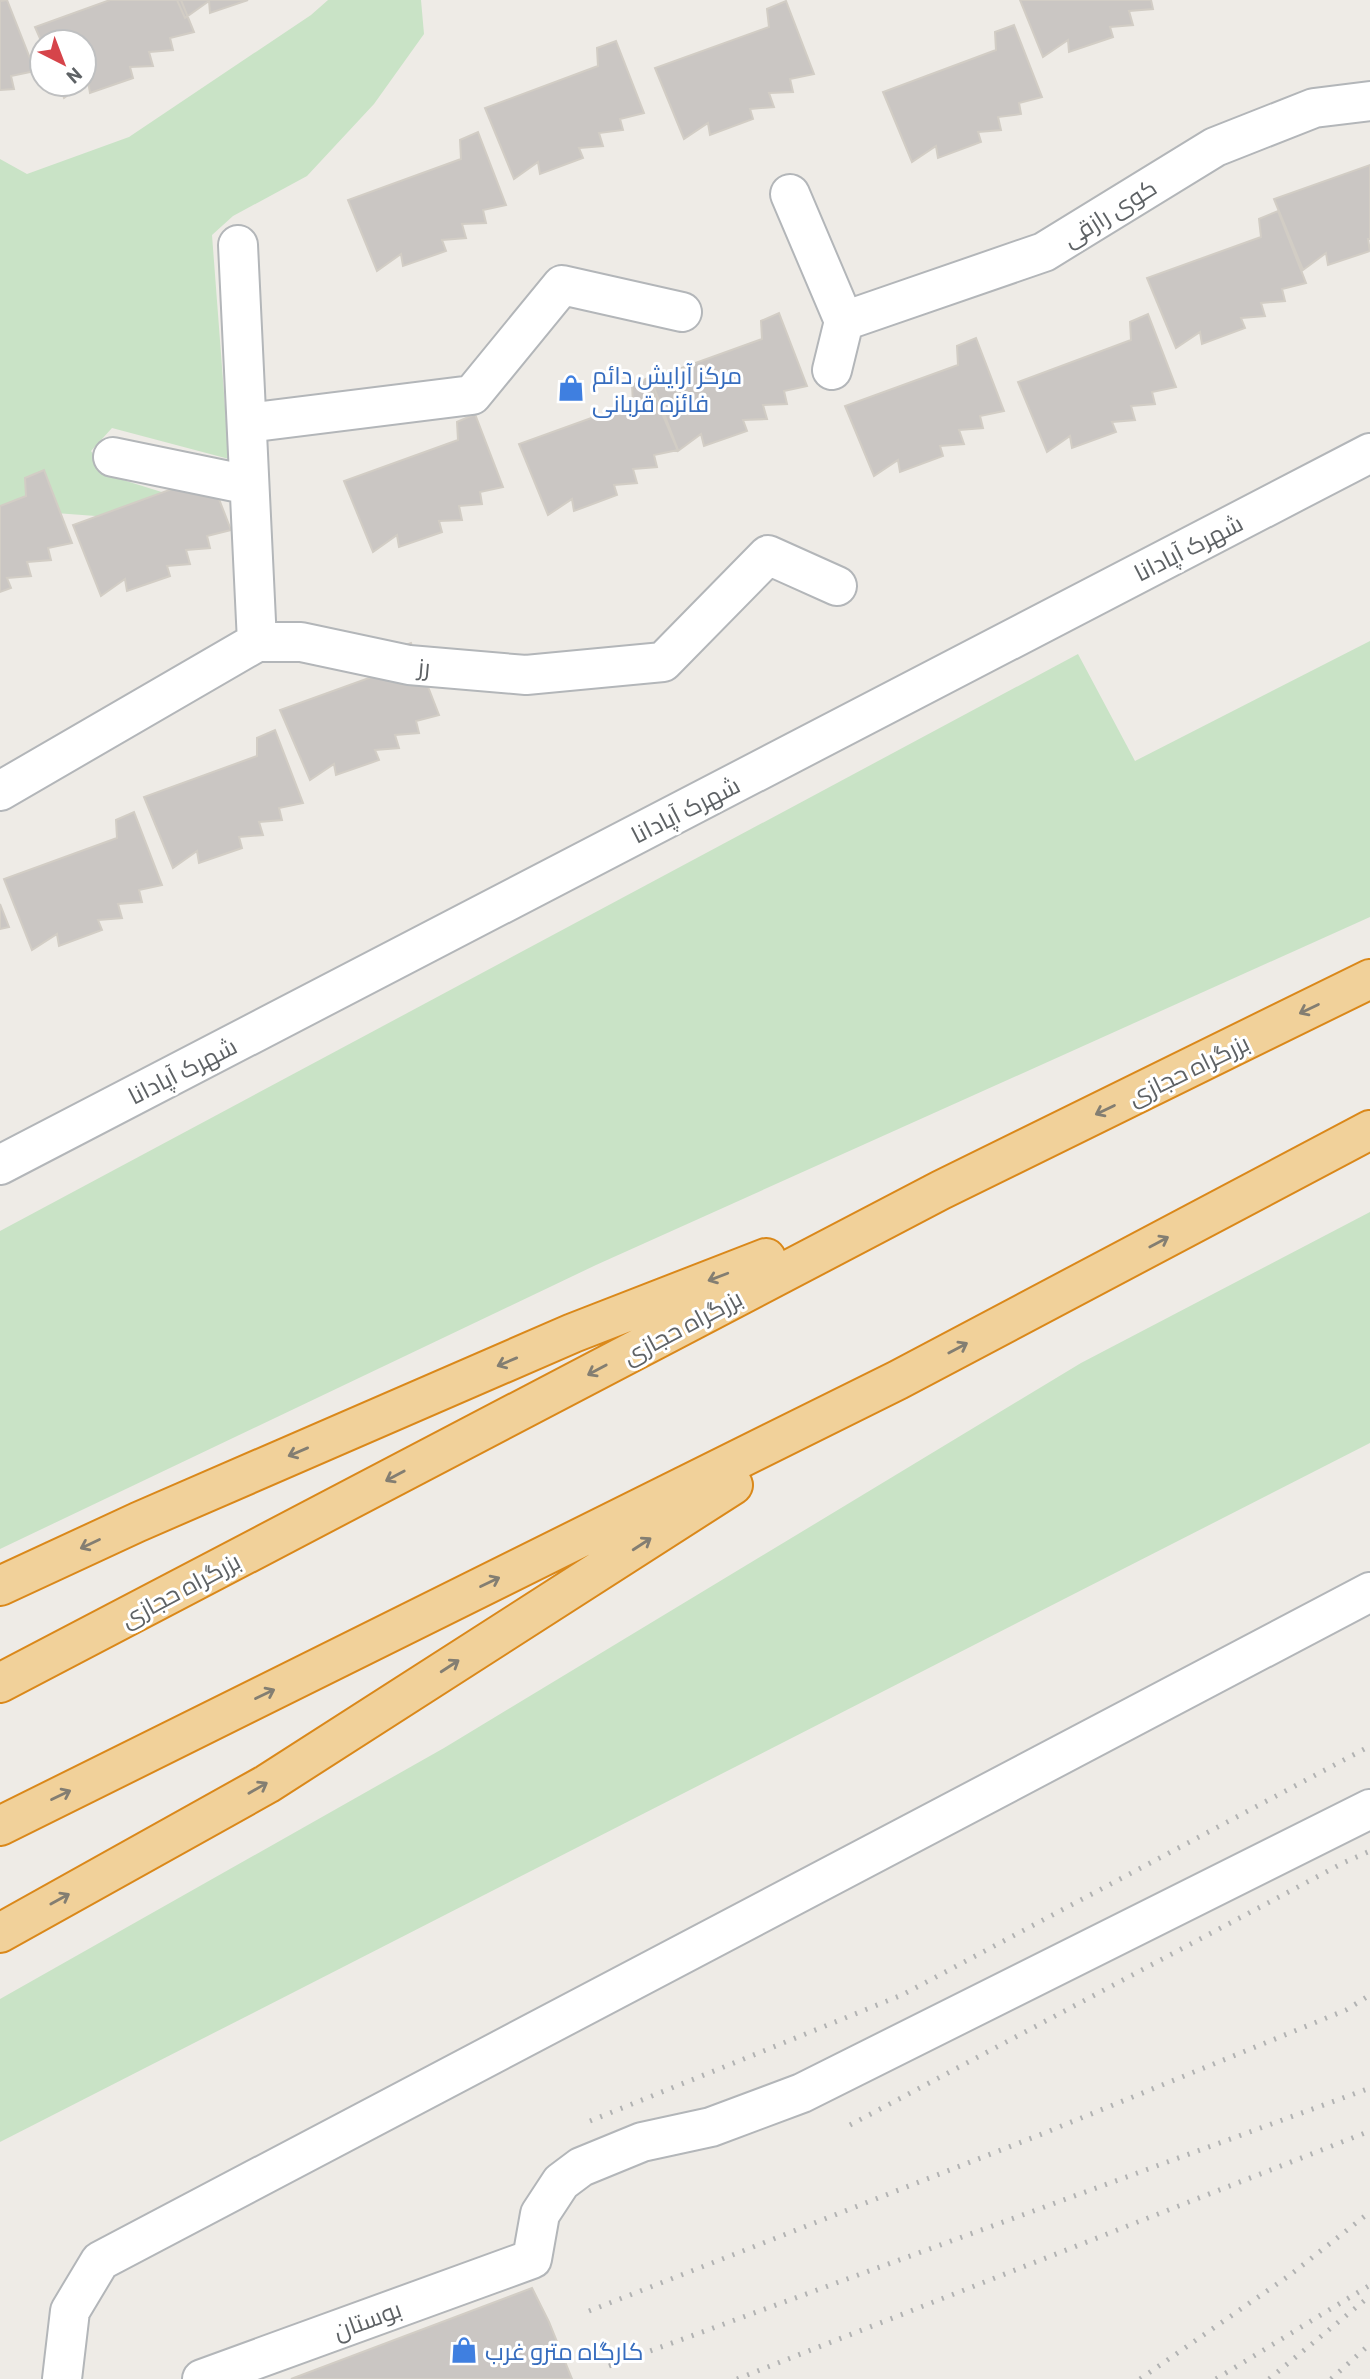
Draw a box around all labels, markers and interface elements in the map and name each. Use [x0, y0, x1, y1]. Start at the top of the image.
north arrow [28, 28, 98, 98]
text: N [62, 63, 87, 89]
street label: کوی رازقی [1057, 172, 1162, 253]
place label: مرکز آرایش دائم فائزه قربانی [592, 360, 742, 418]
shop icon: مرکز آرایش دائم فائزه قربانی [556, 373, 586, 403]
street label: شهرک آپادانا [1129, 507, 1249, 589]
street label: رز [414, 651, 432, 681]
street label: شهرک آپادانا [626, 769, 746, 851]
one-way arrow [1299, 1003, 1320, 1017]
street label: بزرگراه حجازی [1123, 1027, 1254, 1112]
street label: شهرک آپادانا [123, 1030, 243, 1112]
one-way arrow [1095, 1103, 1116, 1117]
one-way arrow [1149, 1234, 1169, 1248]
one-way arrow [707, 1271, 729, 1284]
street label: بزرگراه حجازی [617, 1282, 747, 1371]
one-way arrow [947, 1341, 968, 1354]
one-way arrow [496, 1356, 518, 1369]
one-way arrow [587, 1364, 608, 1378]
one-way arrow [288, 1447, 309, 1460]
one-way arrow [386, 1469, 406, 1483]
one-way arrow [631, 1536, 651, 1550]
one-way arrow [80, 1538, 101, 1552]
street label: بزرگراه حجازی [115, 1545, 245, 1634]
one-way arrow [479, 1575, 500, 1588]
one-way arrow [440, 1659, 459, 1674]
one-way arrow [254, 1687, 275, 1700]
one-way arrow [248, 1781, 268, 1795]
one-way arrow [50, 1788, 71, 1802]
one-way arrow [49, 1892, 69, 1906]
street label: بوستان [329, 2293, 405, 2346]
shop icon: کارگاه مترو غرب [449, 2335, 479, 2365]
place label: کارگاه مترو غرب [485, 2336, 643, 2365]

